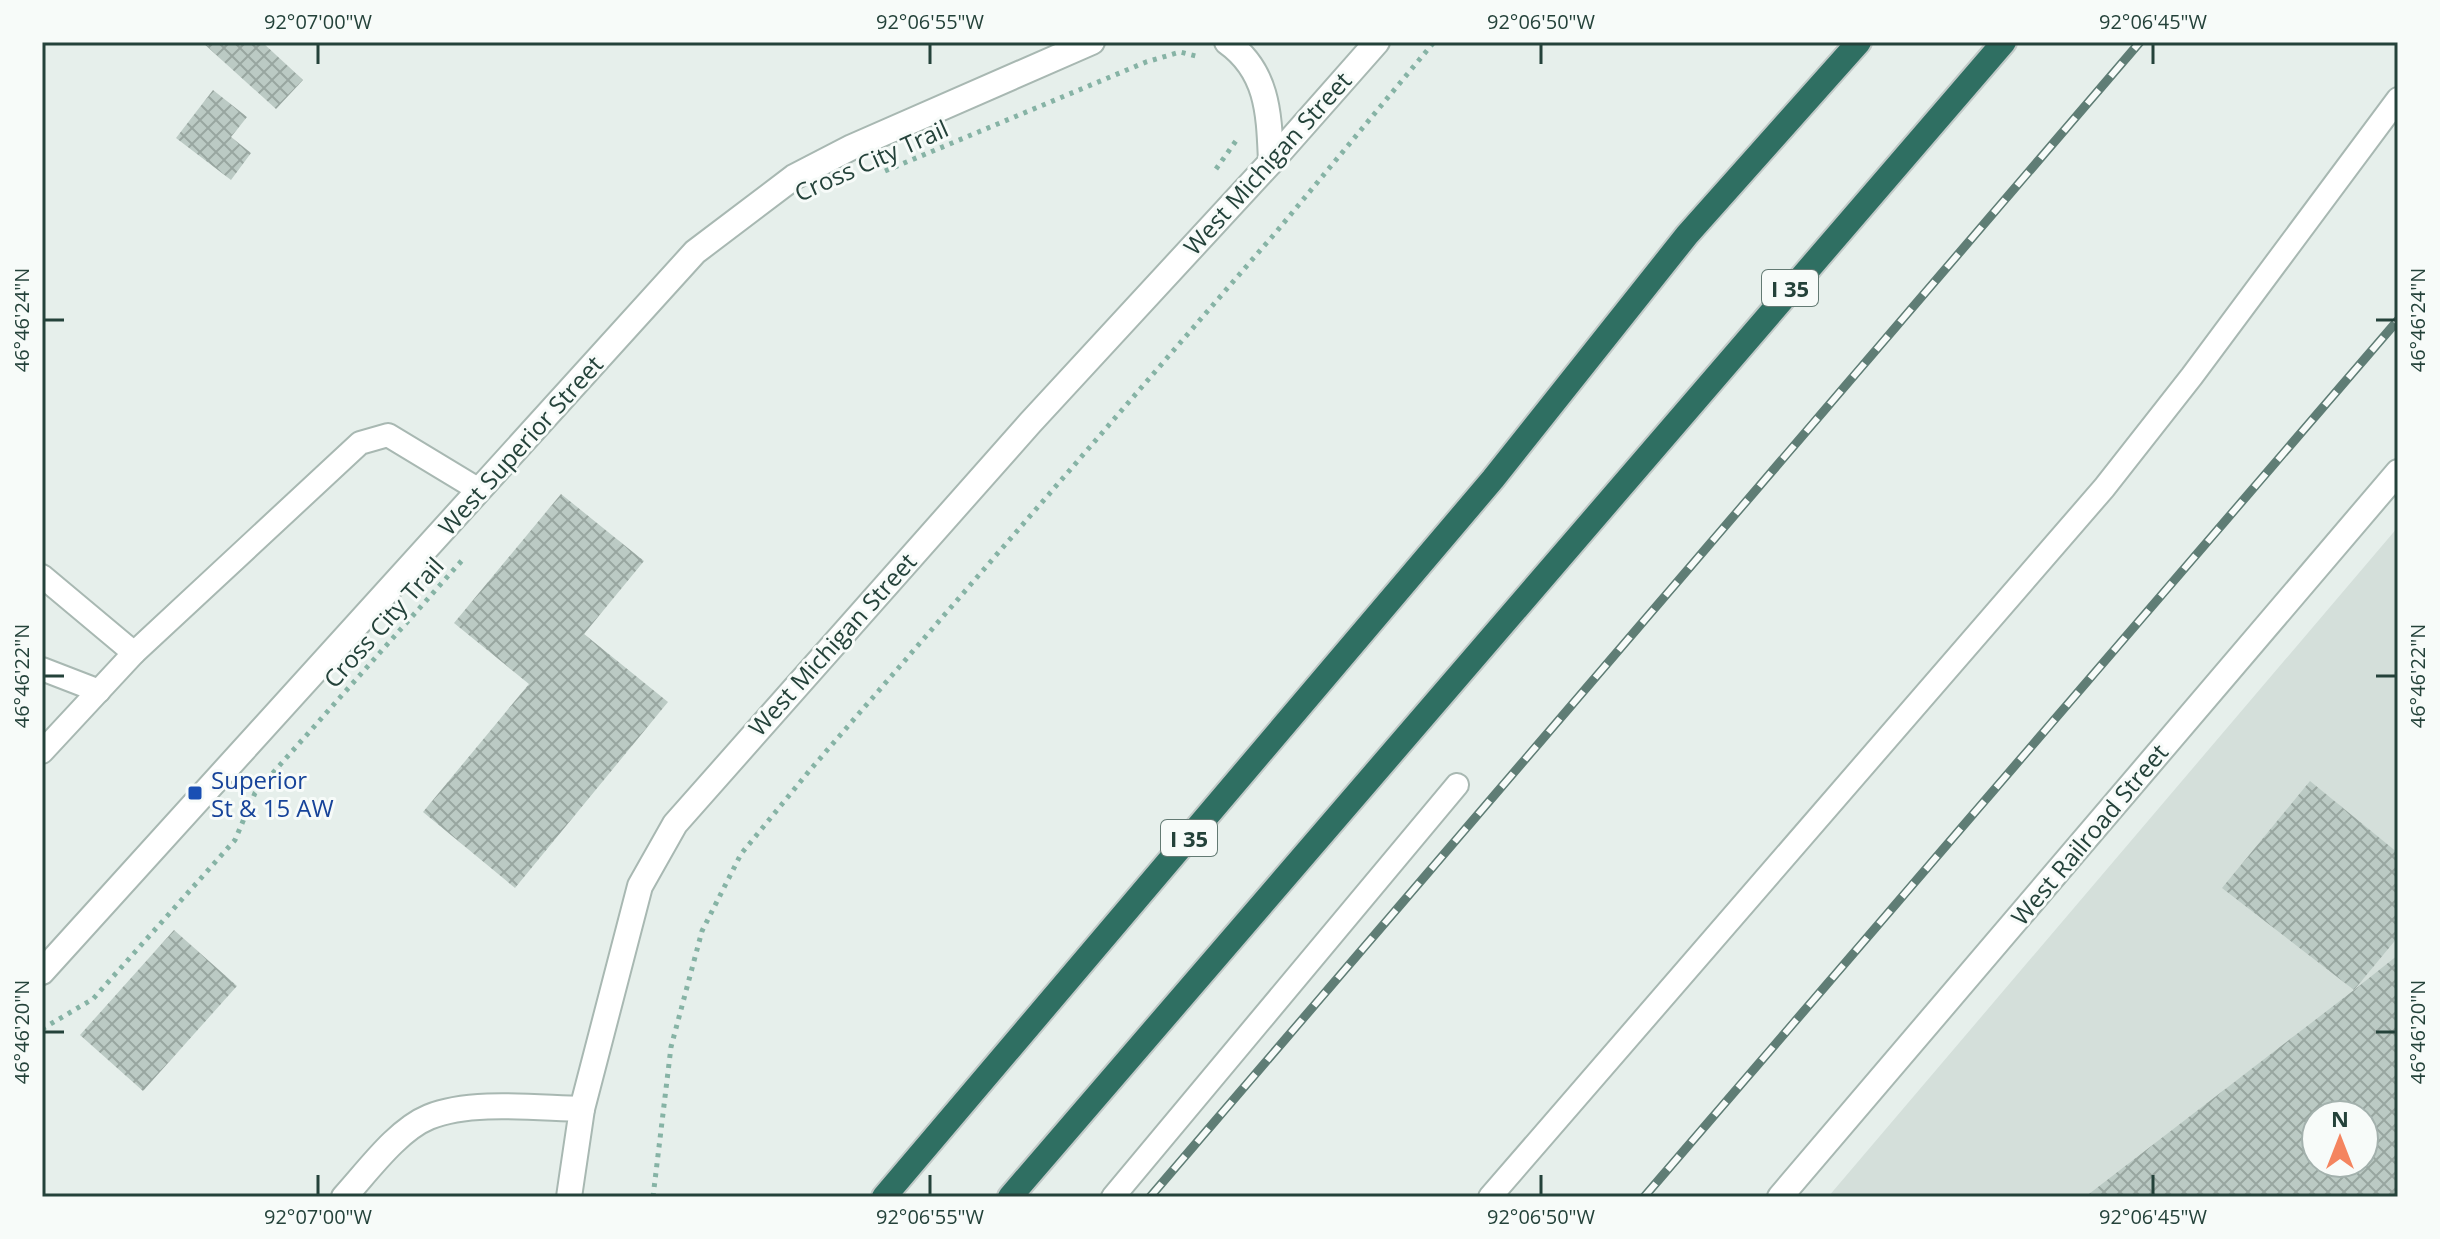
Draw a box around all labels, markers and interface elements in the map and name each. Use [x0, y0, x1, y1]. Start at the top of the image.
text: 92°07'00"W [264, 8, 373, 35]
text: 92°06'55"W [876, 8, 985, 35]
text: 92°06'50"W [1487, 8, 1596, 35]
text: 92°06'45"W [2099, 8, 2208, 35]
street label: West Michigan Street [1176, 64, 1358, 262]
street label: Cross City Trail [789, 111, 953, 209]
text: 46°46'24"N [8, 268, 35, 372]
text: 46°46'24"N [2404, 268, 2431, 372]
road number: I 35 [1762, 270, 1818, 306]
street label: West Superior Street [430, 348, 610, 542]
street label: West Michigan Street [741, 545, 923, 743]
street label: Cross City Trail [316, 550, 450, 694]
text: 46°46'22"N [8, 624, 35, 728]
text: 46°46'22"N [2404, 624, 2431, 728]
street label: West Railroad Street [2003, 736, 2175, 932]
place label: Superior St & 15 AW [211, 763, 334, 824]
marker: Superior St & 15 AW [186, 784, 204, 802]
road number: I 35 [1161, 820, 1217, 856]
text: 46°46'20"N [8, 980, 35, 1084]
text: 46°46'20"N [2404, 980, 2431, 1084]
north arrow [2300, 1099, 2380, 1179]
text: N [2331, 1103, 2349, 1133]
text: 92°07'00"W [264, 1203, 373, 1230]
text: 92°06'55"W [876, 1203, 985, 1230]
text: 92°06'50"W [1487, 1203, 1596, 1230]
text: 92°06'45"W [2099, 1203, 2208, 1230]

